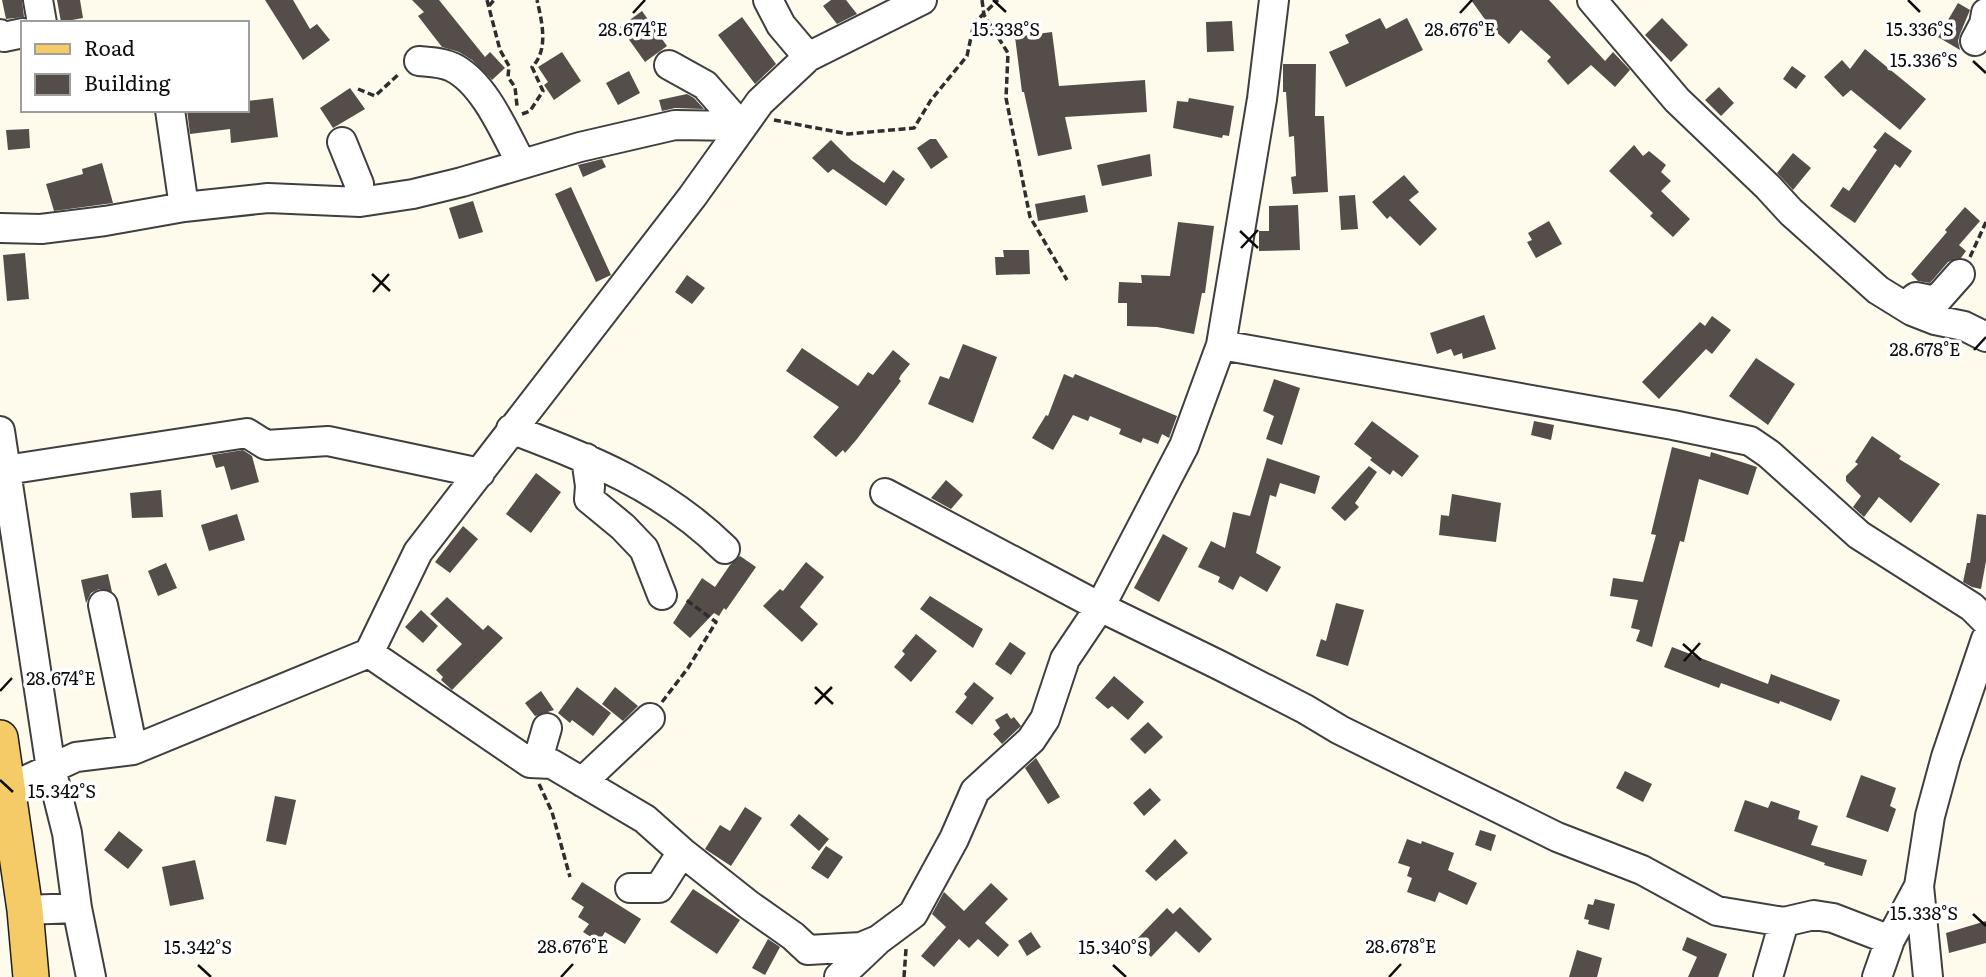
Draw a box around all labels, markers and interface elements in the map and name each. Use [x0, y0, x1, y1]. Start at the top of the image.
text: 28.674°E [598, 15, 668, 42]
text: 15.338°S [972, 15, 1040, 42]
text: 28.676°E [1425, 15, 1495, 42]
text: 15.336°S [1886, 15, 1954, 42]
legend [21, 21, 248, 112]
text: Road [84, 31, 135, 62]
text: 15.336°S [1890, 46, 1958, 73]
text: Building [84, 66, 171, 97]
text: 28.678°E [1889, 335, 1961, 362]
text: 28.674°E [26, 664, 96, 691]
text: 15.342°S [28, 777, 96, 804]
text: 15.338°S [1890, 899, 1958, 926]
text: 28.676°E [538, 932, 608, 959]
text: 28.678°E [1365, 932, 1437, 959]
text: 15.342°S [164, 933, 232, 960]
text: 15.340°S [1078, 933, 1148, 960]

